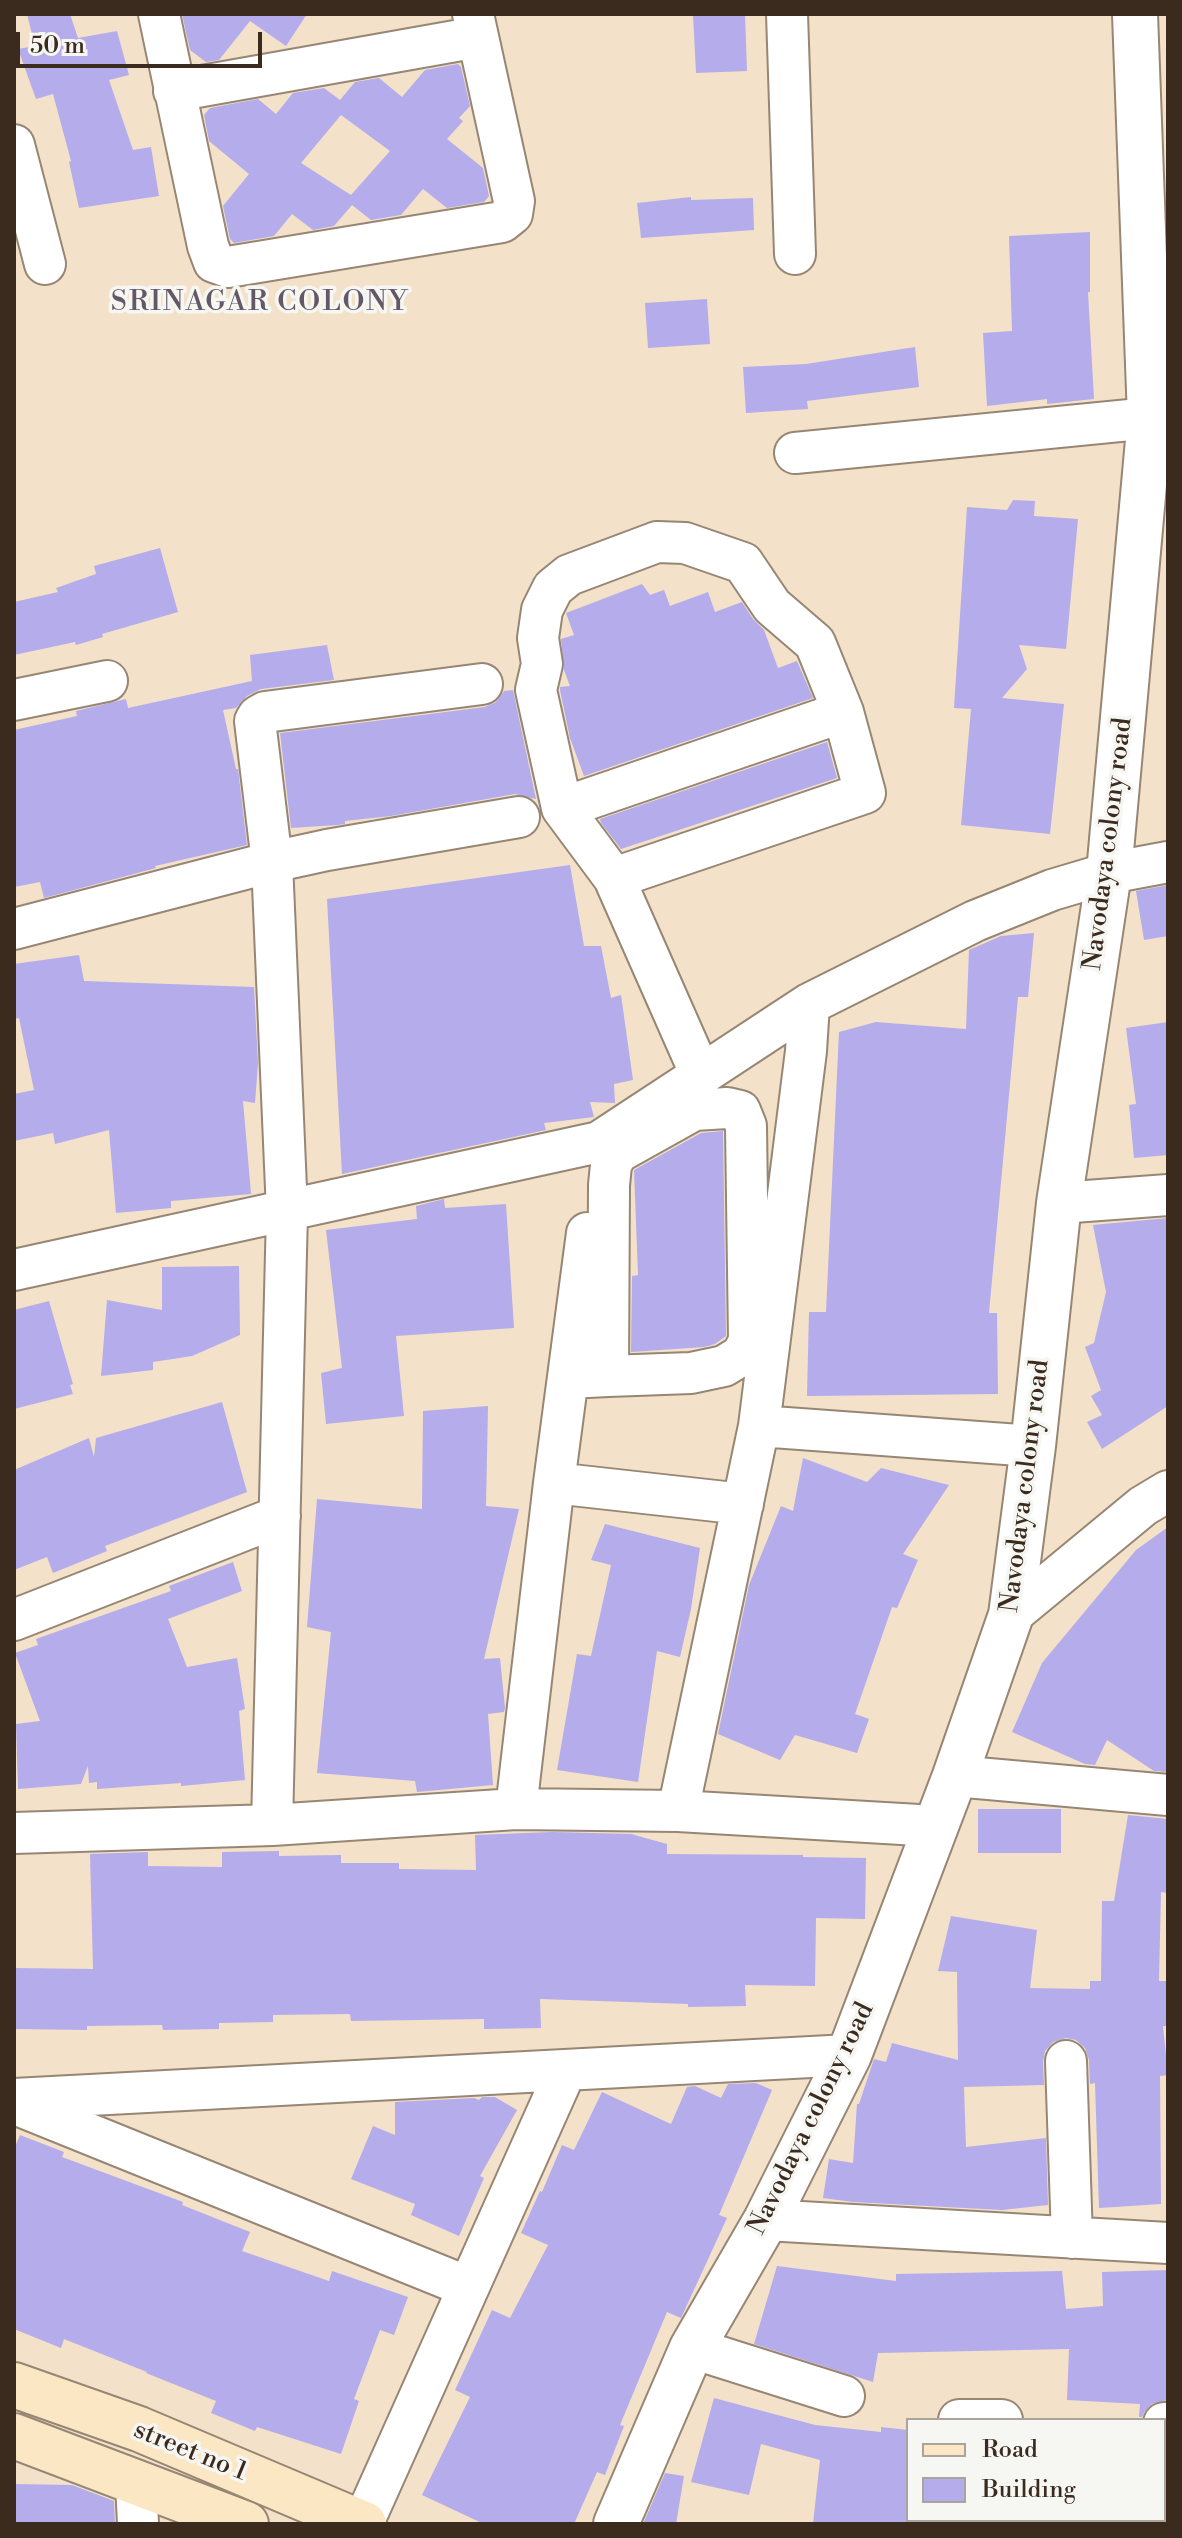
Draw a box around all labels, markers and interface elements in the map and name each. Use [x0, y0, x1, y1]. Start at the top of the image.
scale bar [20, 16, 266, 66]
text: 50 m [30, 31, 85, 61]
district label: SRINAGAR COLONY [111, 286, 409, 320]
street label: Navodaya colony road [1078, 716, 1140, 972]
street label: Navodaya colony road [995, 1358, 1057, 1614]
street label: Navodaya colony road [742, 1998, 882, 2240]
street label: street no 1 [129, 2415, 251, 2489]
legend [906, 2418, 1166, 2522]
text: Road [982, 2435, 1038, 2465]
text: Building [982, 2475, 1076, 2505]

